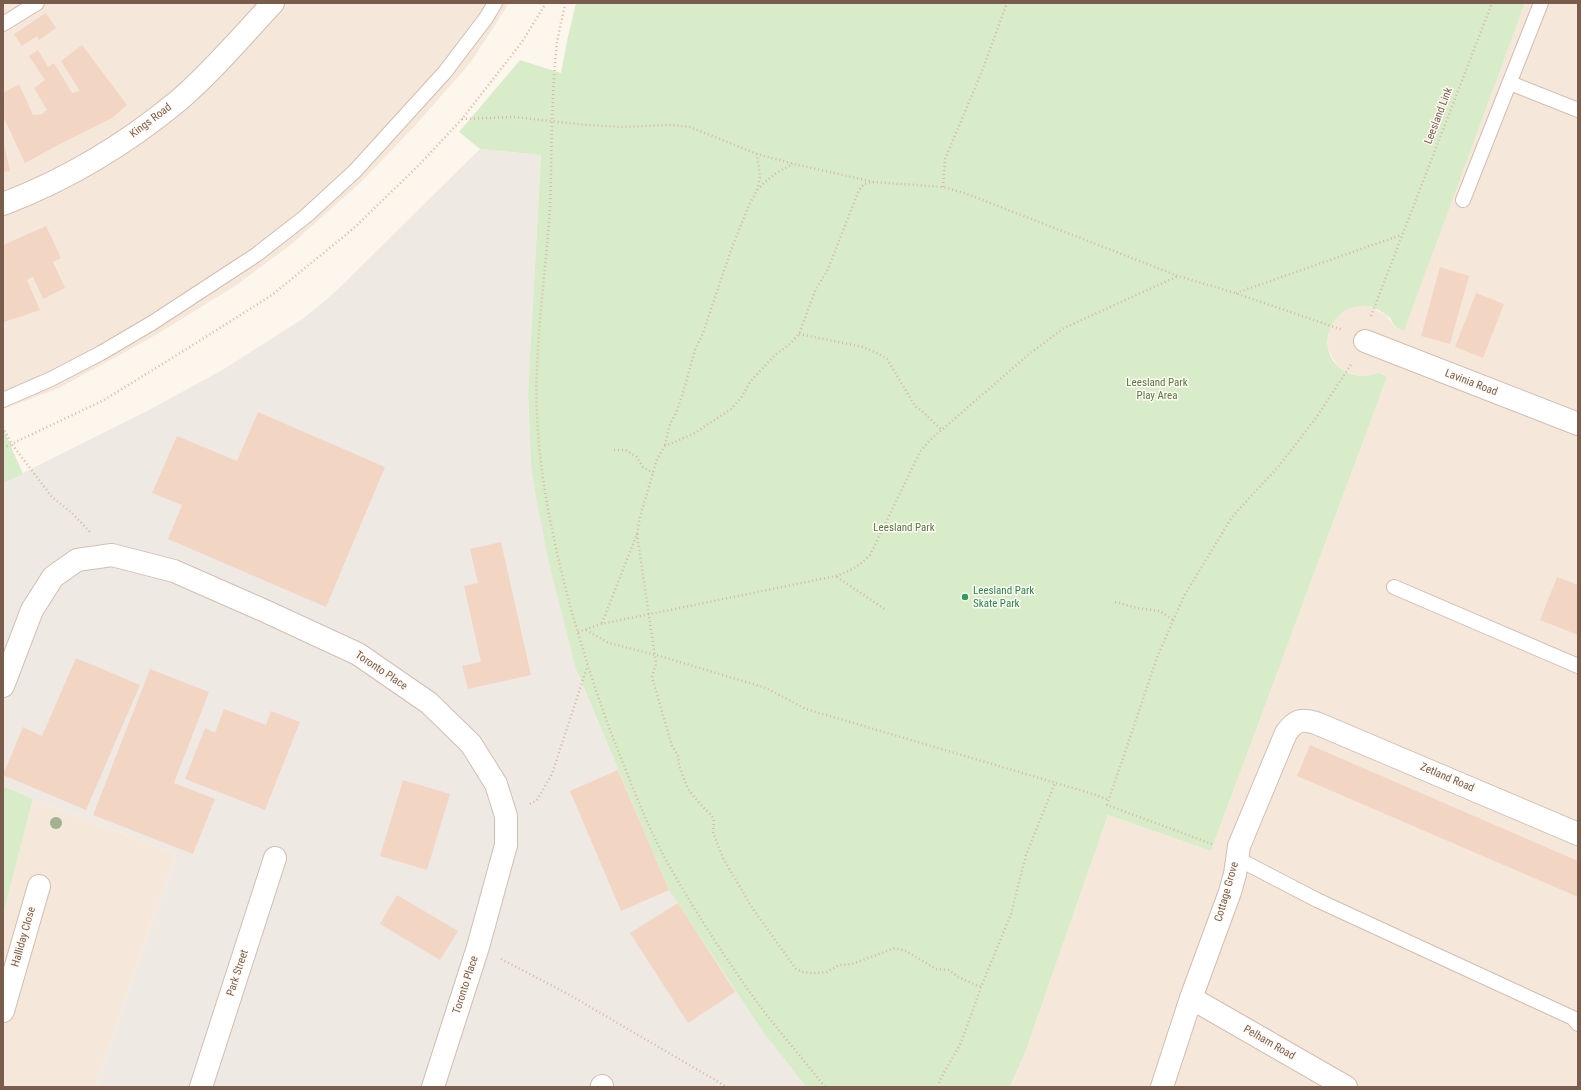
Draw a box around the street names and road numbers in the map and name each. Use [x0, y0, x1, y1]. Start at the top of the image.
street label: Leesland Link [1422, 86, 1456, 146]
street label: Kings Road [127, 101, 175, 141]
street label: Lavinia Road [1443, 367, 1499, 399]
street label: Toronto Place [352, 649, 410, 693]
street label: Zetland Road [1418, 761, 1476, 795]
street label: Cottage Grove [1212, 861, 1242, 923]
street label: Halliday Close [9, 905, 39, 969]
street label: Park Street [224, 948, 252, 998]
street label: Toronto Place [450, 954, 482, 1016]
street label: Pelham Road [1241, 1023, 1297, 1063]

